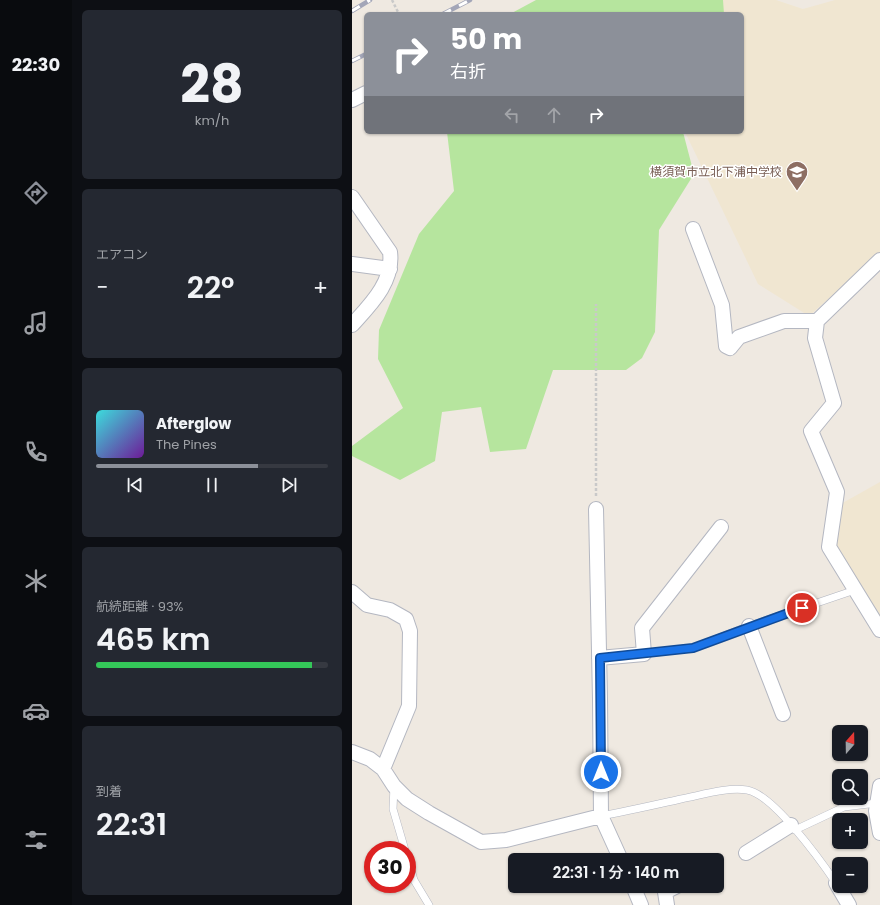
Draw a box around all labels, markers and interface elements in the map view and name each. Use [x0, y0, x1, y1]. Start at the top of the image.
text: 50 m [450, 20, 522, 59]
icon: right [384, 28, 436, 80]
text: 28 [180, 48, 244, 121]
text: 22:30 [12, 52, 60, 77]
text: 右折 [450, 59, 486, 84]
icon: left [501, 104, 523, 126]
icon: ahead [543, 104, 565, 126]
icon: right [585, 104, 607, 126]
text: km/h [195, 111, 229, 130]
school or university icon: 横須賀市立北下浦中学校 [784, 159, 810, 192]
place label: 横須賀市立北下浦中学校 [650, 163, 782, 180]
icon: directions [22, 179, 50, 207]
text: エアコン [96, 245, 148, 264]
text: 22° [187, 266, 234, 309]
text: − [96, 272, 108, 303]
text: + [313, 272, 328, 303]
icon: music [22, 309, 50, 337]
text: Afterglow [156, 413, 231, 434]
text: The Pines [156, 435, 217, 454]
icon: phone [22, 438, 50, 466]
icon: previous [124, 474, 146, 496]
icon: pause [201, 474, 223, 496]
icon: next [278, 474, 300, 496]
icon: climate [22, 567, 50, 595]
pin [785, 591, 819, 625]
text: 航続距離 · 93% [96, 597, 183, 616]
icon: arrive [791, 597, 813, 619]
text: 465 km [96, 618, 210, 661]
icon: car [22, 697, 50, 725]
north arrow [832, 725, 868, 761]
map controls [832, 725, 868, 893]
position arrow [580, 751, 622, 793]
button: search [832, 769, 868, 805]
text: 到着 [96, 782, 122, 801]
text: 22:31 [96, 803, 167, 846]
button: + [832, 813, 868, 849]
icon: filters [22, 826, 50, 854]
speed limit sign: 30 [364, 841, 416, 893]
button: − [832, 857, 868, 893]
text: 22:31 · 1 分 · 140 m [553, 862, 679, 883]

